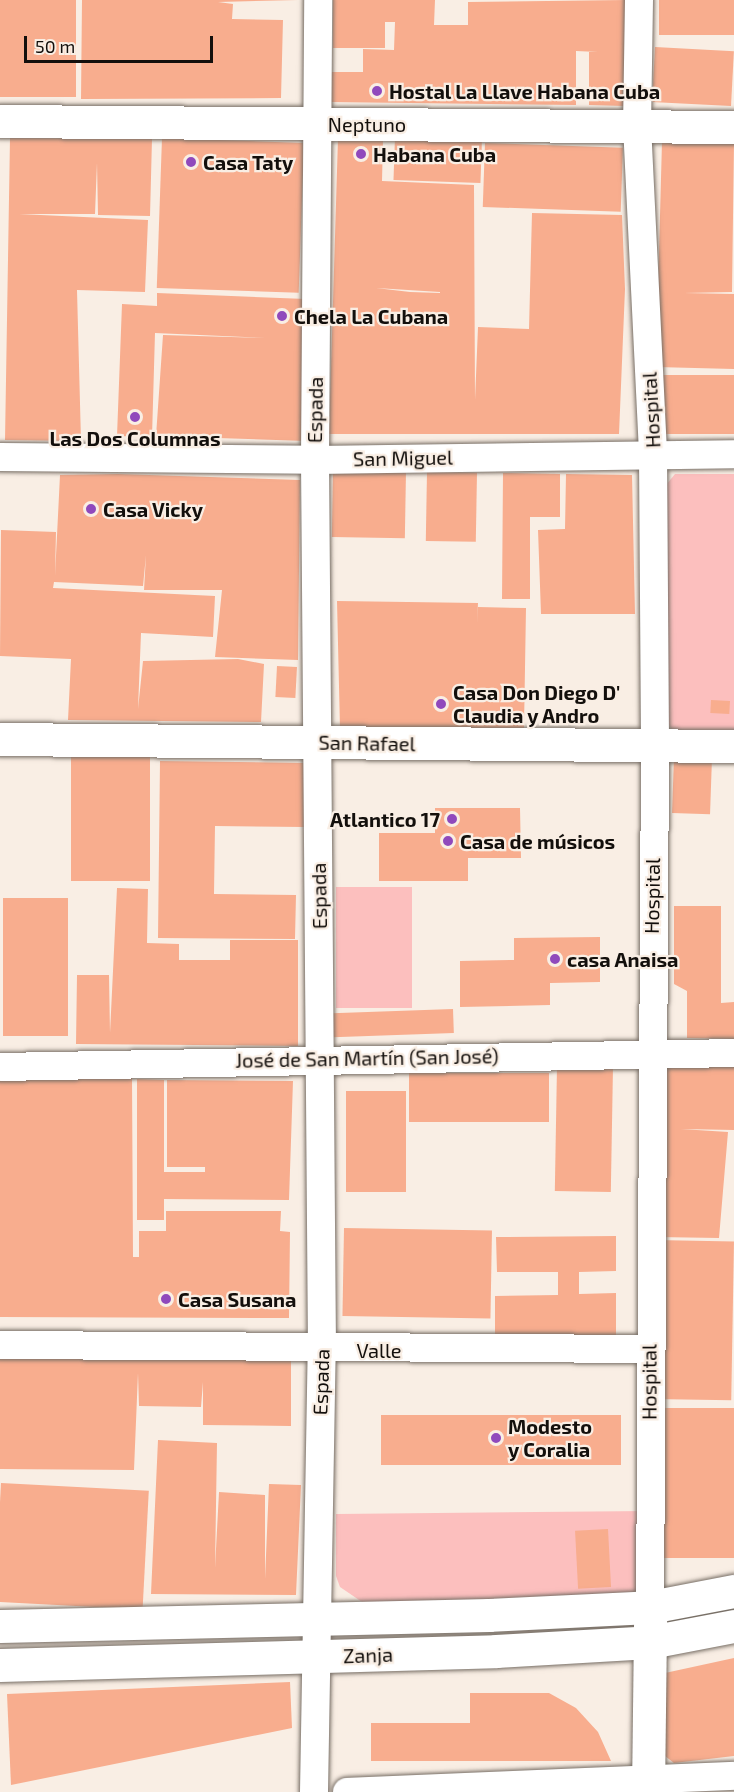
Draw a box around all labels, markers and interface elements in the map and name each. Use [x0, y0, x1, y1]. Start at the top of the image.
scale bar [27, 24, 216, 62]
text: 50 m [35, 35, 75, 57]
place label: Hostal La Llave Habana Cuba [389, 79, 661, 103]
marker: Hostal La Llave Habana Cuba [370, 84, 384, 98]
street label: Neptuno [328, 112, 406, 136]
place label: Habana Cuba [373, 142, 496, 166]
marker: Habana Cuba [354, 147, 368, 161]
place label: Casa Taty [203, 150, 294, 174]
marker: Casa Taty [184, 155, 198, 169]
place label: Chela La Cubana [294, 304, 448, 328]
marker: Chela La Cubana [275, 309, 289, 323]
street label: Hospital [637, 371, 665, 449]
street label: Espada [302, 377, 328, 443]
marker: Las Dos Columnas [128, 410, 142, 424]
place label: Las Dos Columnas [49, 426, 221, 450]
street label: San Miguel [353, 445, 453, 471]
place label: Casa Vicky [103, 497, 203, 521]
marker: Casa Vicky [84, 502, 98, 516]
place label: Casa Don Diego D' Claudia y Andro [453, 680, 620, 727]
marker: Casa Don Diego D' Claudia y Andro [434, 697, 448, 711]
street label: San Rafael [318, 730, 416, 756]
place label: Atlantico 17 [330, 807, 440, 831]
marker: Atlantico 17 [445, 812, 459, 826]
place label: Casa de músicos [460, 829, 615, 853]
marker: Casa de músicos [441, 834, 455, 848]
street label: Hospital [639, 858, 665, 934]
street label: Espada [306, 863, 332, 929]
place label: casa Anaisa [567, 947, 679, 971]
marker: casa Anaisa [548, 952, 562, 966]
street label: José de San Martín (San José) [235, 1044, 499, 1072]
place label: Casa Susana [178, 1287, 297, 1311]
marker: Casa Susana [159, 1292, 173, 1306]
street label: Valle [356, 1338, 402, 1362]
street label: Hospital [637, 1344, 661, 1420]
street label: Espada [308, 1348, 334, 1416]
place label: Modesto y Coralia [508, 1414, 592, 1461]
marker: Modesto y Coralia [489, 1431, 503, 1445]
street label: Zanja [343, 1642, 393, 1668]

